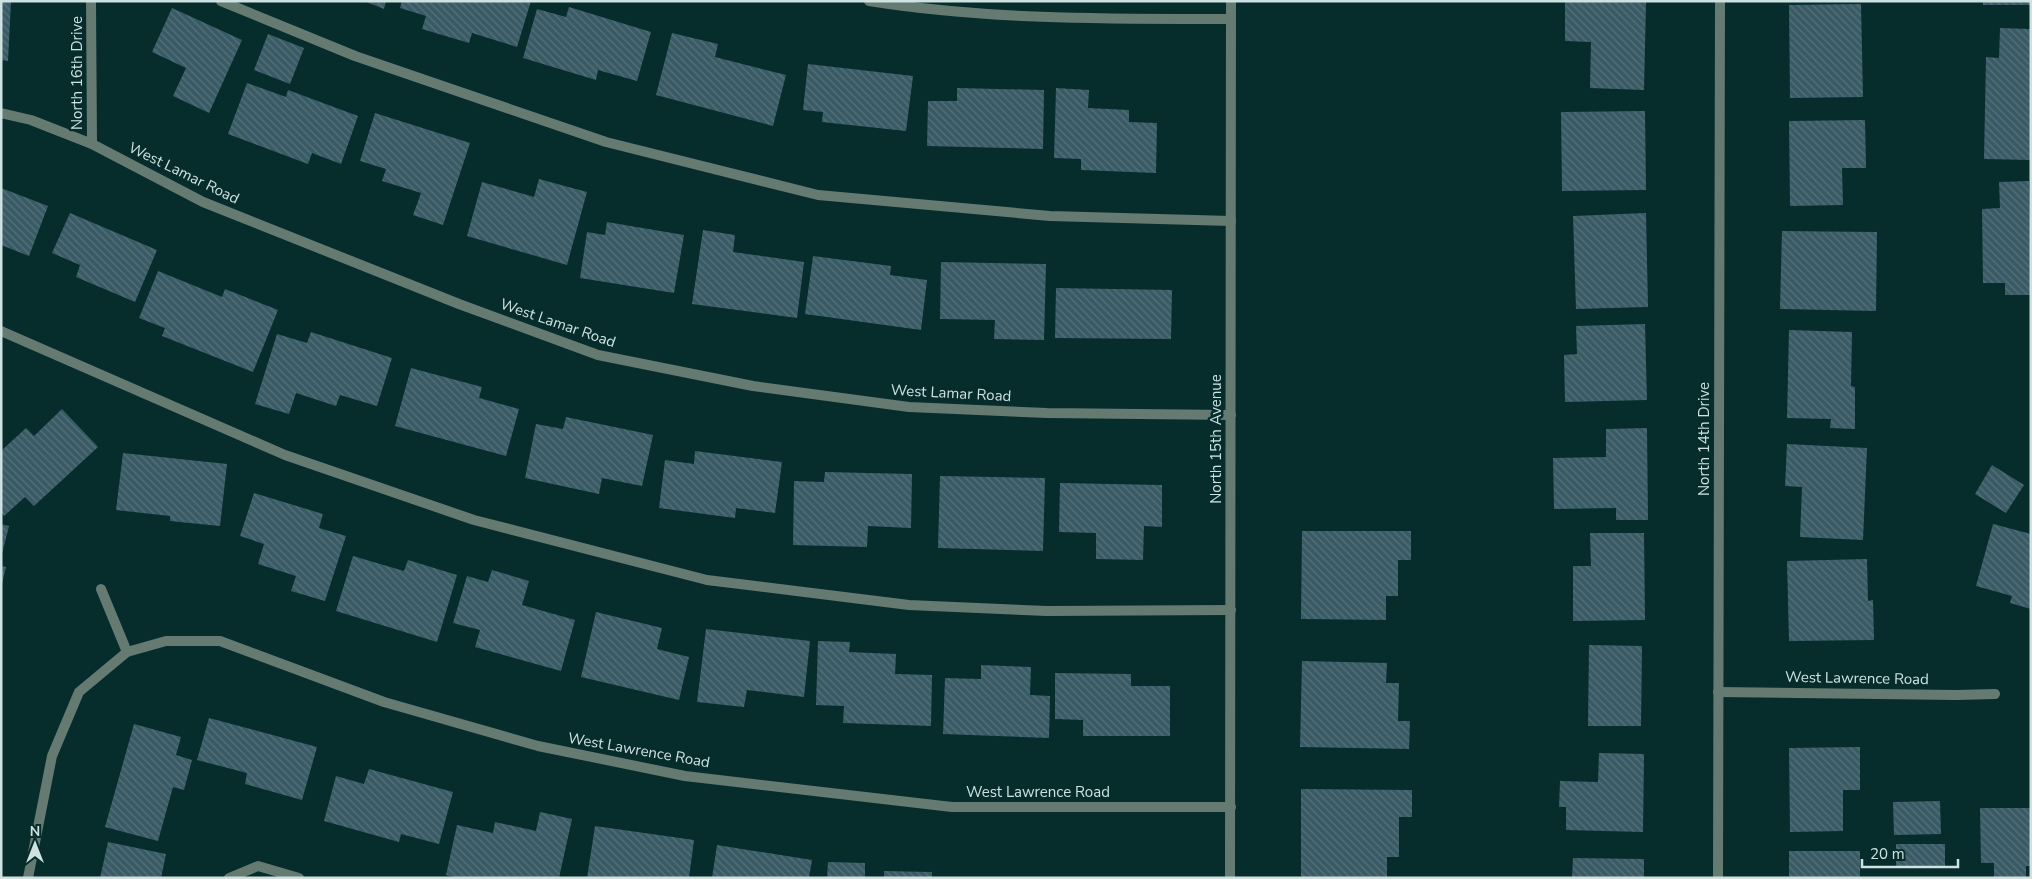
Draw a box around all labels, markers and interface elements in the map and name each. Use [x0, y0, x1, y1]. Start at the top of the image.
street label: North 16th Drive [67, 16, 87, 130]
street label: West Lamar Road [125, 138, 243, 208]
street label: West Lamar Road [498, 294, 618, 352]
street label: North 15th Avenue [1206, 374, 1226, 504]
street label: West Lamar Road [890, 380, 1012, 406]
street label: North 14th Drive [1694, 382, 1714, 496]
street label: West Lawrence Road [1785, 667, 1929, 689]
street label: West Lawrence Road [566, 728, 712, 772]
street label: West Lawrence Road [966, 782, 1110, 802]
north arrow [10, 819, 60, 869]
text: N [30, 822, 40, 841]
scale bar [1862, 836, 1958, 868]
text: 20 m [1870, 844, 1905, 864]

